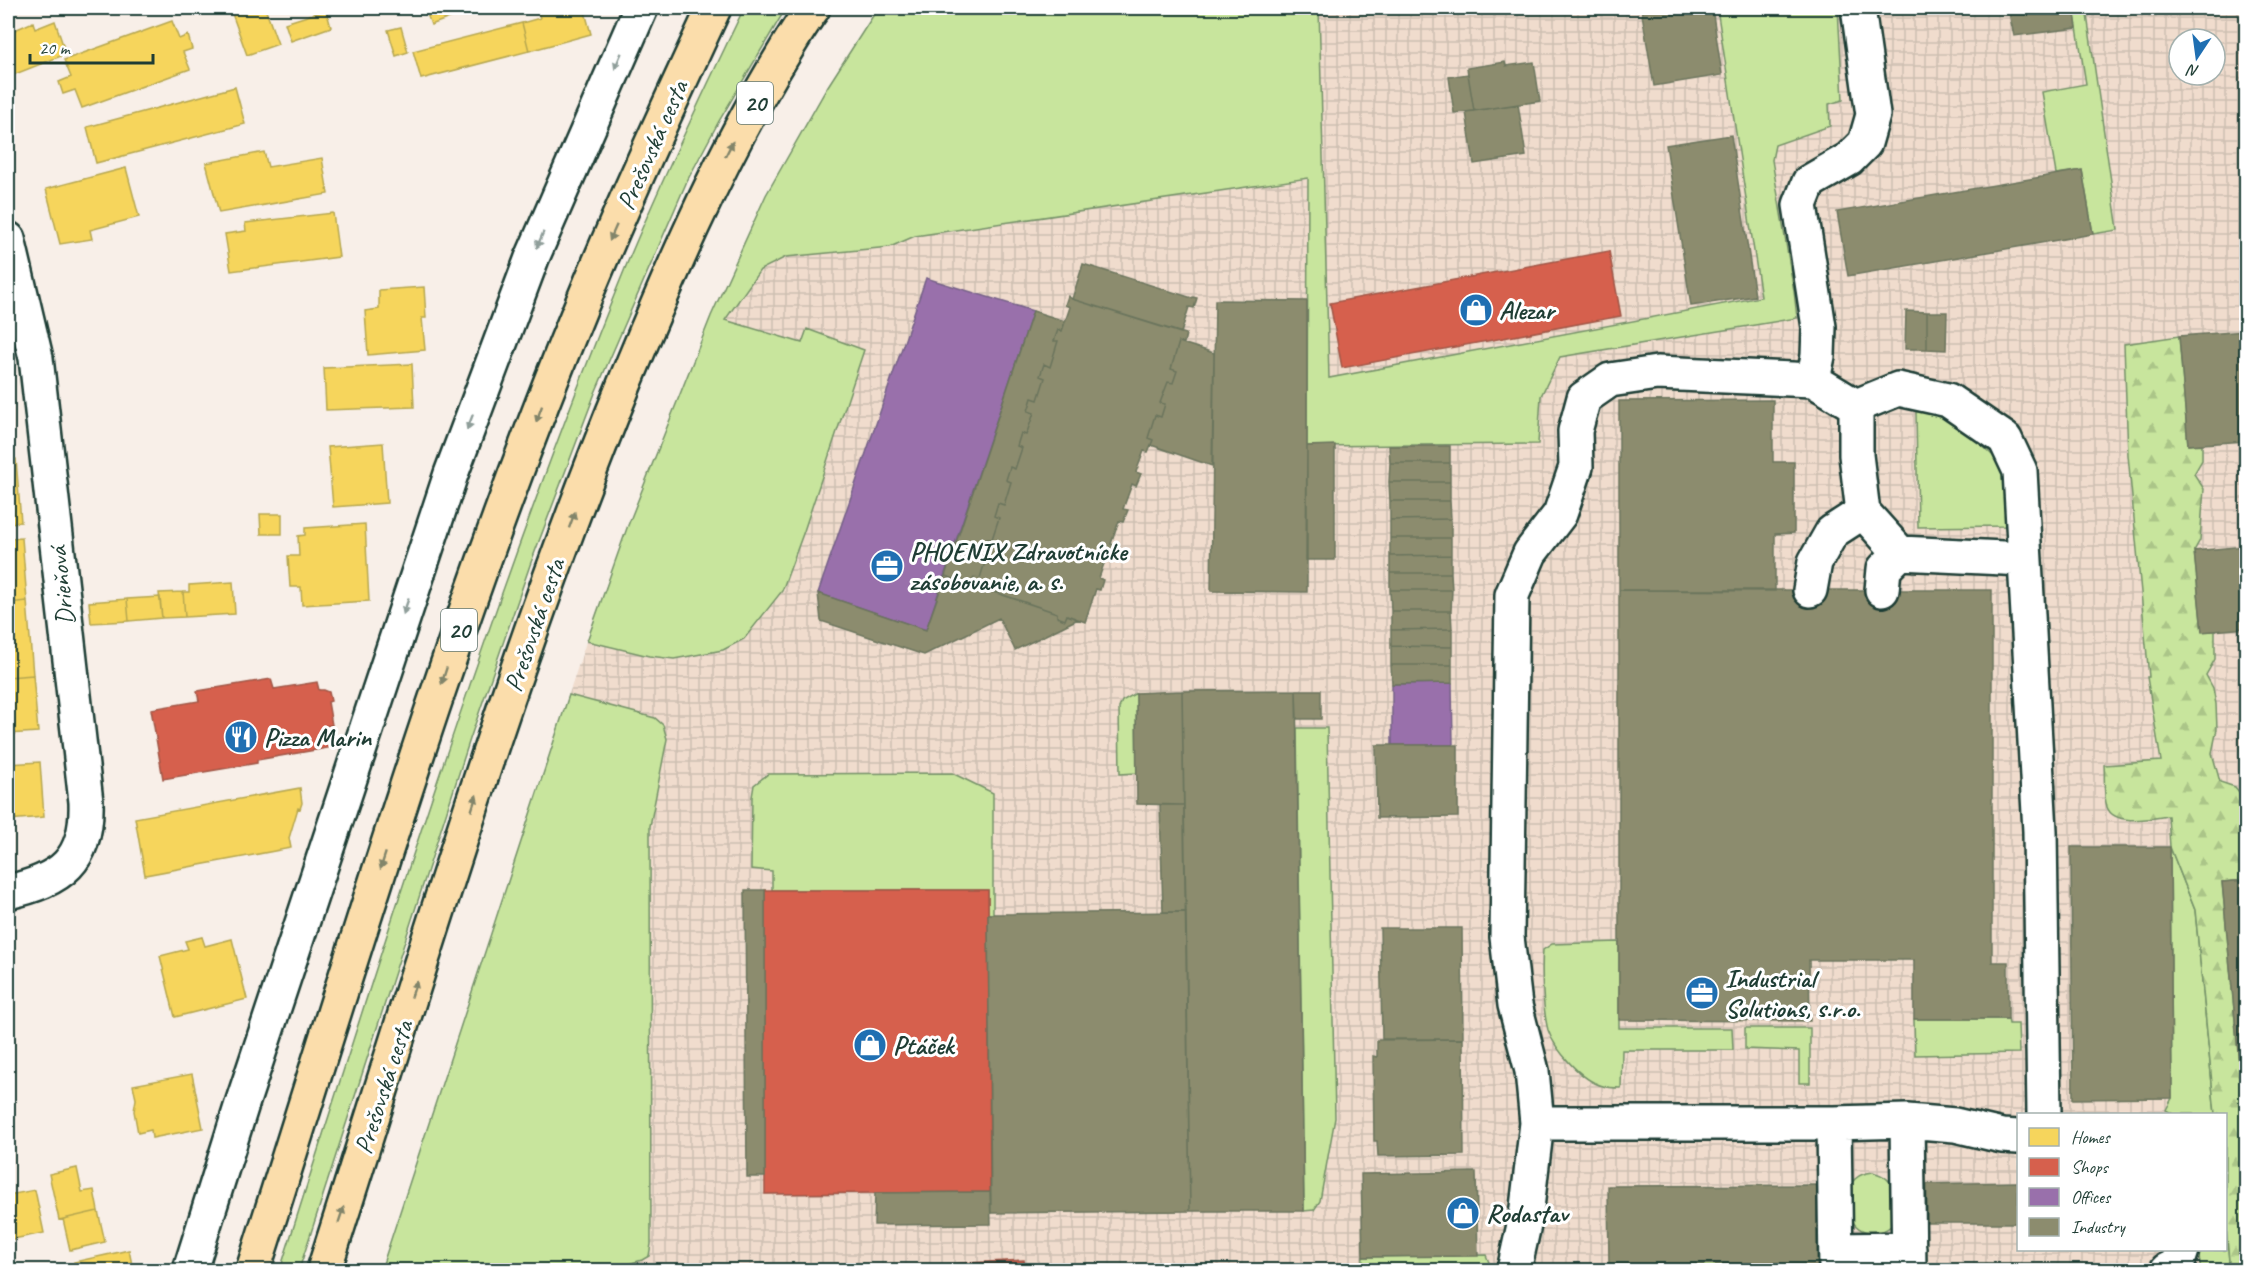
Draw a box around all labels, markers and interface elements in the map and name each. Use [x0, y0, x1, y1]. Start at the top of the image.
scale bar [30, 27, 153, 65]
north arrow [2167, 27, 2227, 87]
text: 20 m [39, 37, 72, 59]
one-way arrow [613, 53, 622, 70]
text: N [2184, 59, 2201, 81]
street label: Prešovská cesta [609, 74, 696, 215]
road number: 20 [737, 82, 773, 124]
one-way arrow [725, 140, 734, 157]
one-way arrow [607, 224, 617, 242]
one-way arrow [535, 231, 544, 249]
shop icon: Alezar [1458, 292, 1494, 328]
place label: Alezar [1499, 294, 1556, 327]
one-way arrow [533, 405, 543, 423]
one-way arrow [465, 413, 475, 431]
one-way arrow [567, 511, 577, 529]
place label: PHOENIX Zdravotnícke zásobovanie, a. s. [910, 535, 1129, 598]
street label: Drieňová [41, 542, 82, 627]
office icon: PHOENIX Zdravotnícke zásobovanie, a. s. [869, 548, 905, 584]
street label: Prešovská cesta [496, 553, 573, 696]
one-way arrow [401, 597, 411, 615]
road number: 20 [441, 609, 477, 651]
one-way arrow [439, 667, 448, 685]
restaurant icon: Pizza Marin [223, 719, 259, 755]
place label: Pizza Marin [264, 721, 372, 754]
one-way arrow [469, 794, 479, 812]
one-way arrow [378, 852, 387, 870]
place label: Industrial Solutions, s.r.o. [1725, 962, 1861, 1025]
office icon: Industrial Solutions, s.r.o. [1684, 975, 1720, 1011]
one-way arrow [410, 980, 419, 998]
street label: Prešovská cesta [346, 1015, 421, 1158]
shop icon: Ptáček [852, 1027, 888, 1063]
place label: Ptáček [893, 1029, 956, 1062]
legend [2017, 1113, 2227, 1251]
text: Homes [2071, 1126, 2111, 1148]
text: Shops [2071, 1156, 2110, 1178]
text: Offices [2071, 1186, 2112, 1208]
shop icon: Rodastav [1445, 1195, 1481, 1231]
place label: Rodastav [1486, 1197, 1570, 1230]
one-way arrow [337, 1206, 347, 1224]
text: Industry [2071, 1216, 2126, 1238]

